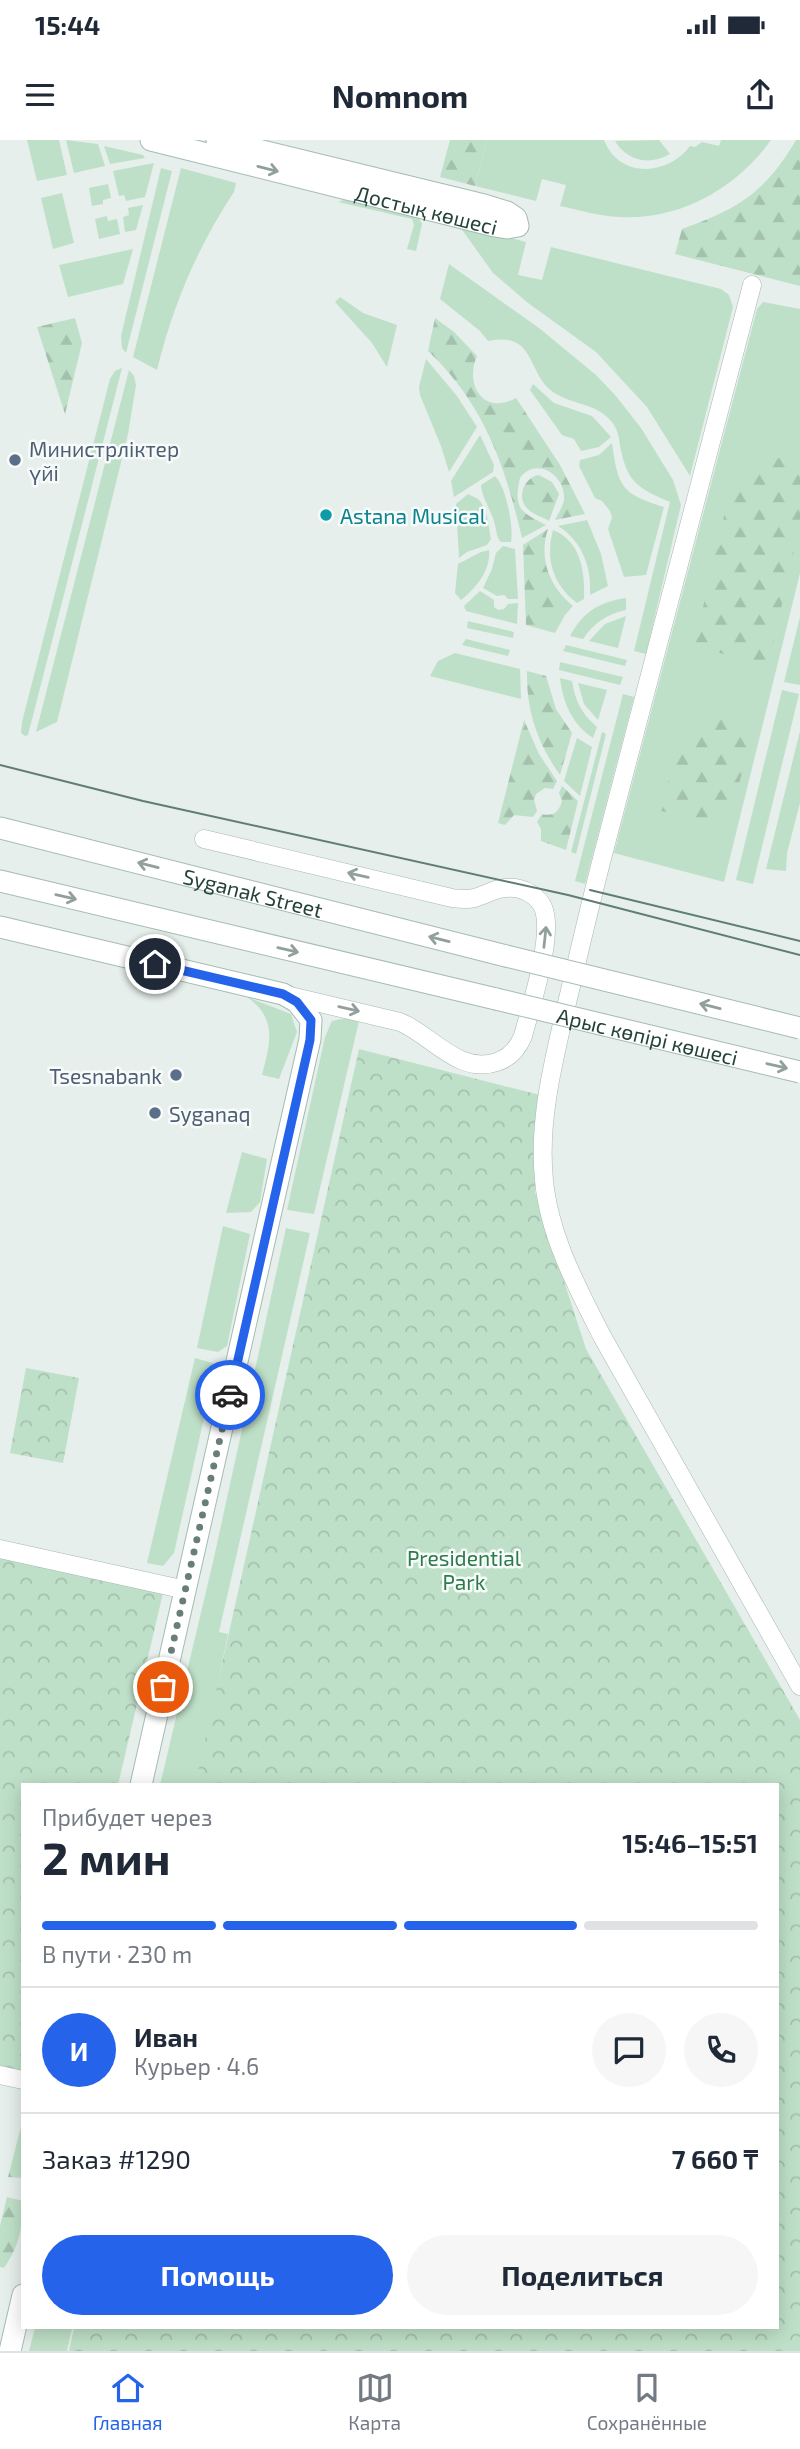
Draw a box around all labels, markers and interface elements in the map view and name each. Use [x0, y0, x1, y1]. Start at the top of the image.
text: 15:44 [35, 9, 100, 40]
icon: menu [21, 76, 59, 114]
text: Nomnom [332, 76, 468, 114]
icon: share [741, 76, 779, 114]
one-way arrow [256, 163, 279, 176]
street label: Достық көшесі [353, 179, 500, 239]
place label: Министрліктер үйі [29, 436, 179, 485]
marker: Министрліктер үйі [7, 452, 23, 468]
place label: Astana Musical [340, 503, 487, 528]
marker: Astana Musical [318, 507, 334, 523]
one-way arrow [137, 858, 159, 871]
street label: Syganak Street [181, 862, 325, 922]
one-way arrow [347, 868, 370, 882]
one-way arrow [54, 890, 77, 904]
one-way arrow [539, 926, 552, 949]
one-way arrow [429, 932, 451, 945]
pin [125, 934, 185, 994]
one-way arrow [276, 943, 299, 957]
icon: home [136, 945, 174, 983]
one-way arrow [699, 999, 722, 1012]
street label: Арыс көпірі көшесі [555, 1002, 741, 1069]
one-way arrow [337, 1003, 360, 1016]
one-way arrow [765, 1060, 787, 1073]
place label: Tsesnabank [49, 1063, 162, 1088]
marker: Tsesnabank [168, 1067, 184, 1083]
place label: Syganaq [169, 1101, 250, 1126]
marker: Syganaq [147, 1105, 163, 1121]
courier [195, 1360, 265, 1430]
icon: car [211, 1376, 249, 1414]
park label: Presidential Park [407, 1545, 522, 1594]
pin [133, 1657, 193, 1717]
icon: bag [144, 1668, 182, 1706]
text: Прибудет через [42, 1803, 212, 1831]
text: 15:46–15:51 [622, 1827, 758, 1858]
text: 2 мин [42, 1829, 171, 1884]
text: В пути · 230 m [42, 1940, 192, 1968]
button: chat [592, 2013, 666, 2087]
button: phone [684, 2013, 758, 2087]
text: Иван [134, 2021, 198, 2052]
text: И [70, 2035, 88, 2066]
text: Курьер · 4.6 [134, 2052, 259, 2080]
text: Заказ #1290 [42, 2143, 191, 2174]
text: 7 660 ₸ [672, 2143, 758, 2174]
button: Помощь [42, 2235, 393, 2315]
button: Поделиться [407, 2235, 758, 2315]
tab: Главная [93, 2369, 163, 2434]
tab: Карта [348, 2369, 401, 2434]
tab: Сохранённые [587, 2369, 707, 2434]

